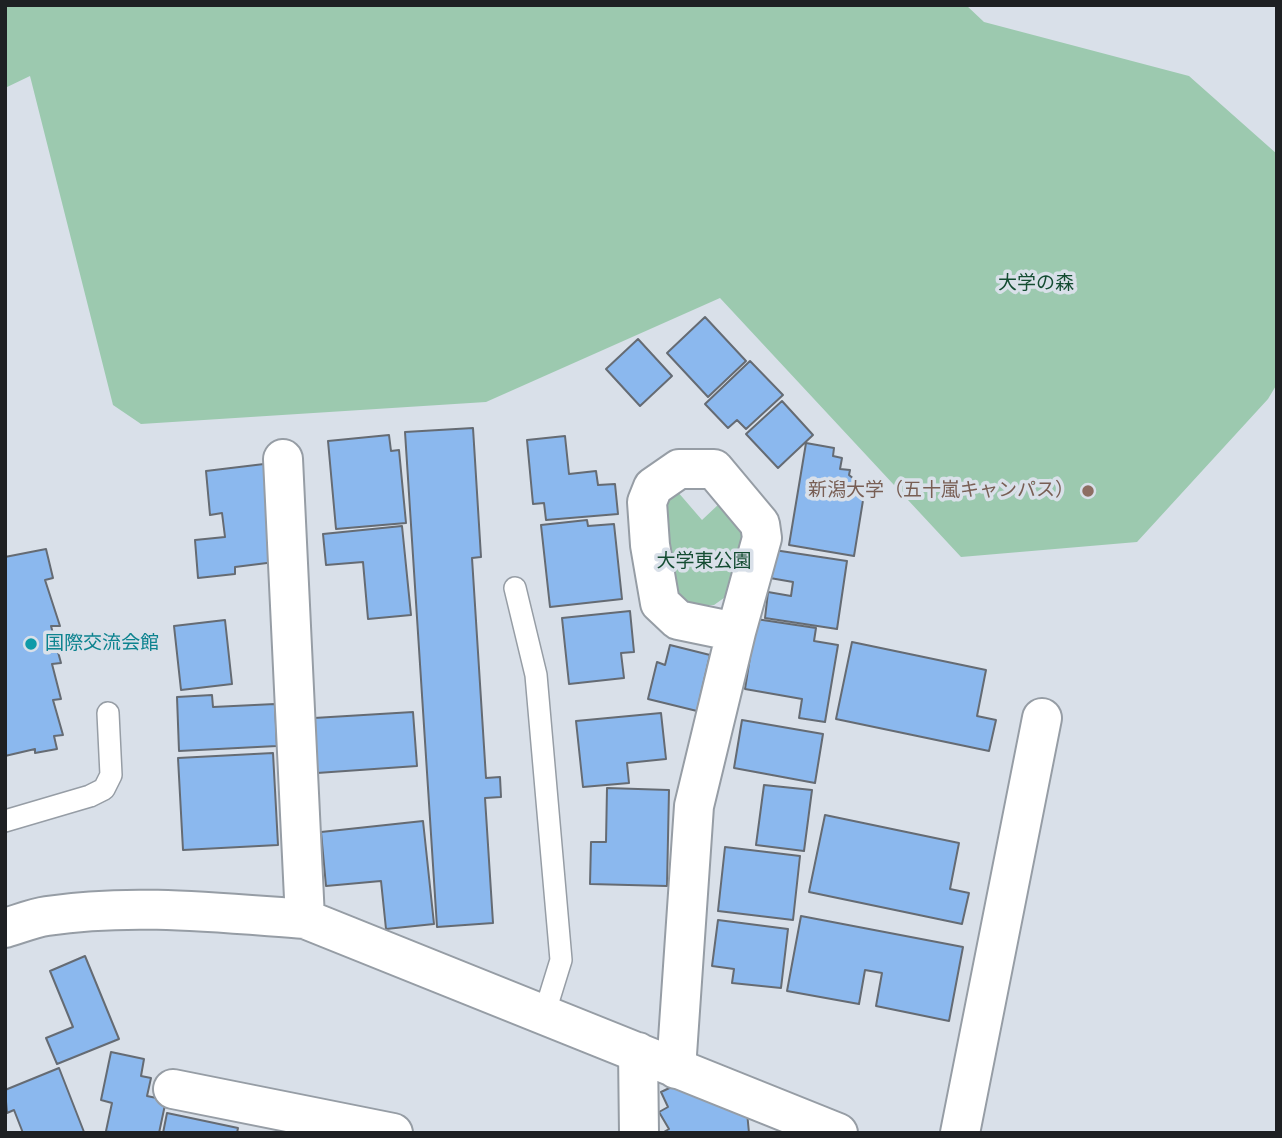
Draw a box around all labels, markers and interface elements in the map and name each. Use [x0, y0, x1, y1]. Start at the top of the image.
park label: 大学の森 [998, 273, 1074, 295]
place label: 新潟大学（五十嵐キャンパス） [808, 480, 1074, 502]
marker: 新潟大学（五十嵐キャンパス） [1080, 483, 1096, 499]
park label: 大学東公園 [657, 551, 751, 573]
place label: 国際交流会館 [45, 633, 159, 655]
marker: 国際交流会館 [23, 636, 39, 652]

